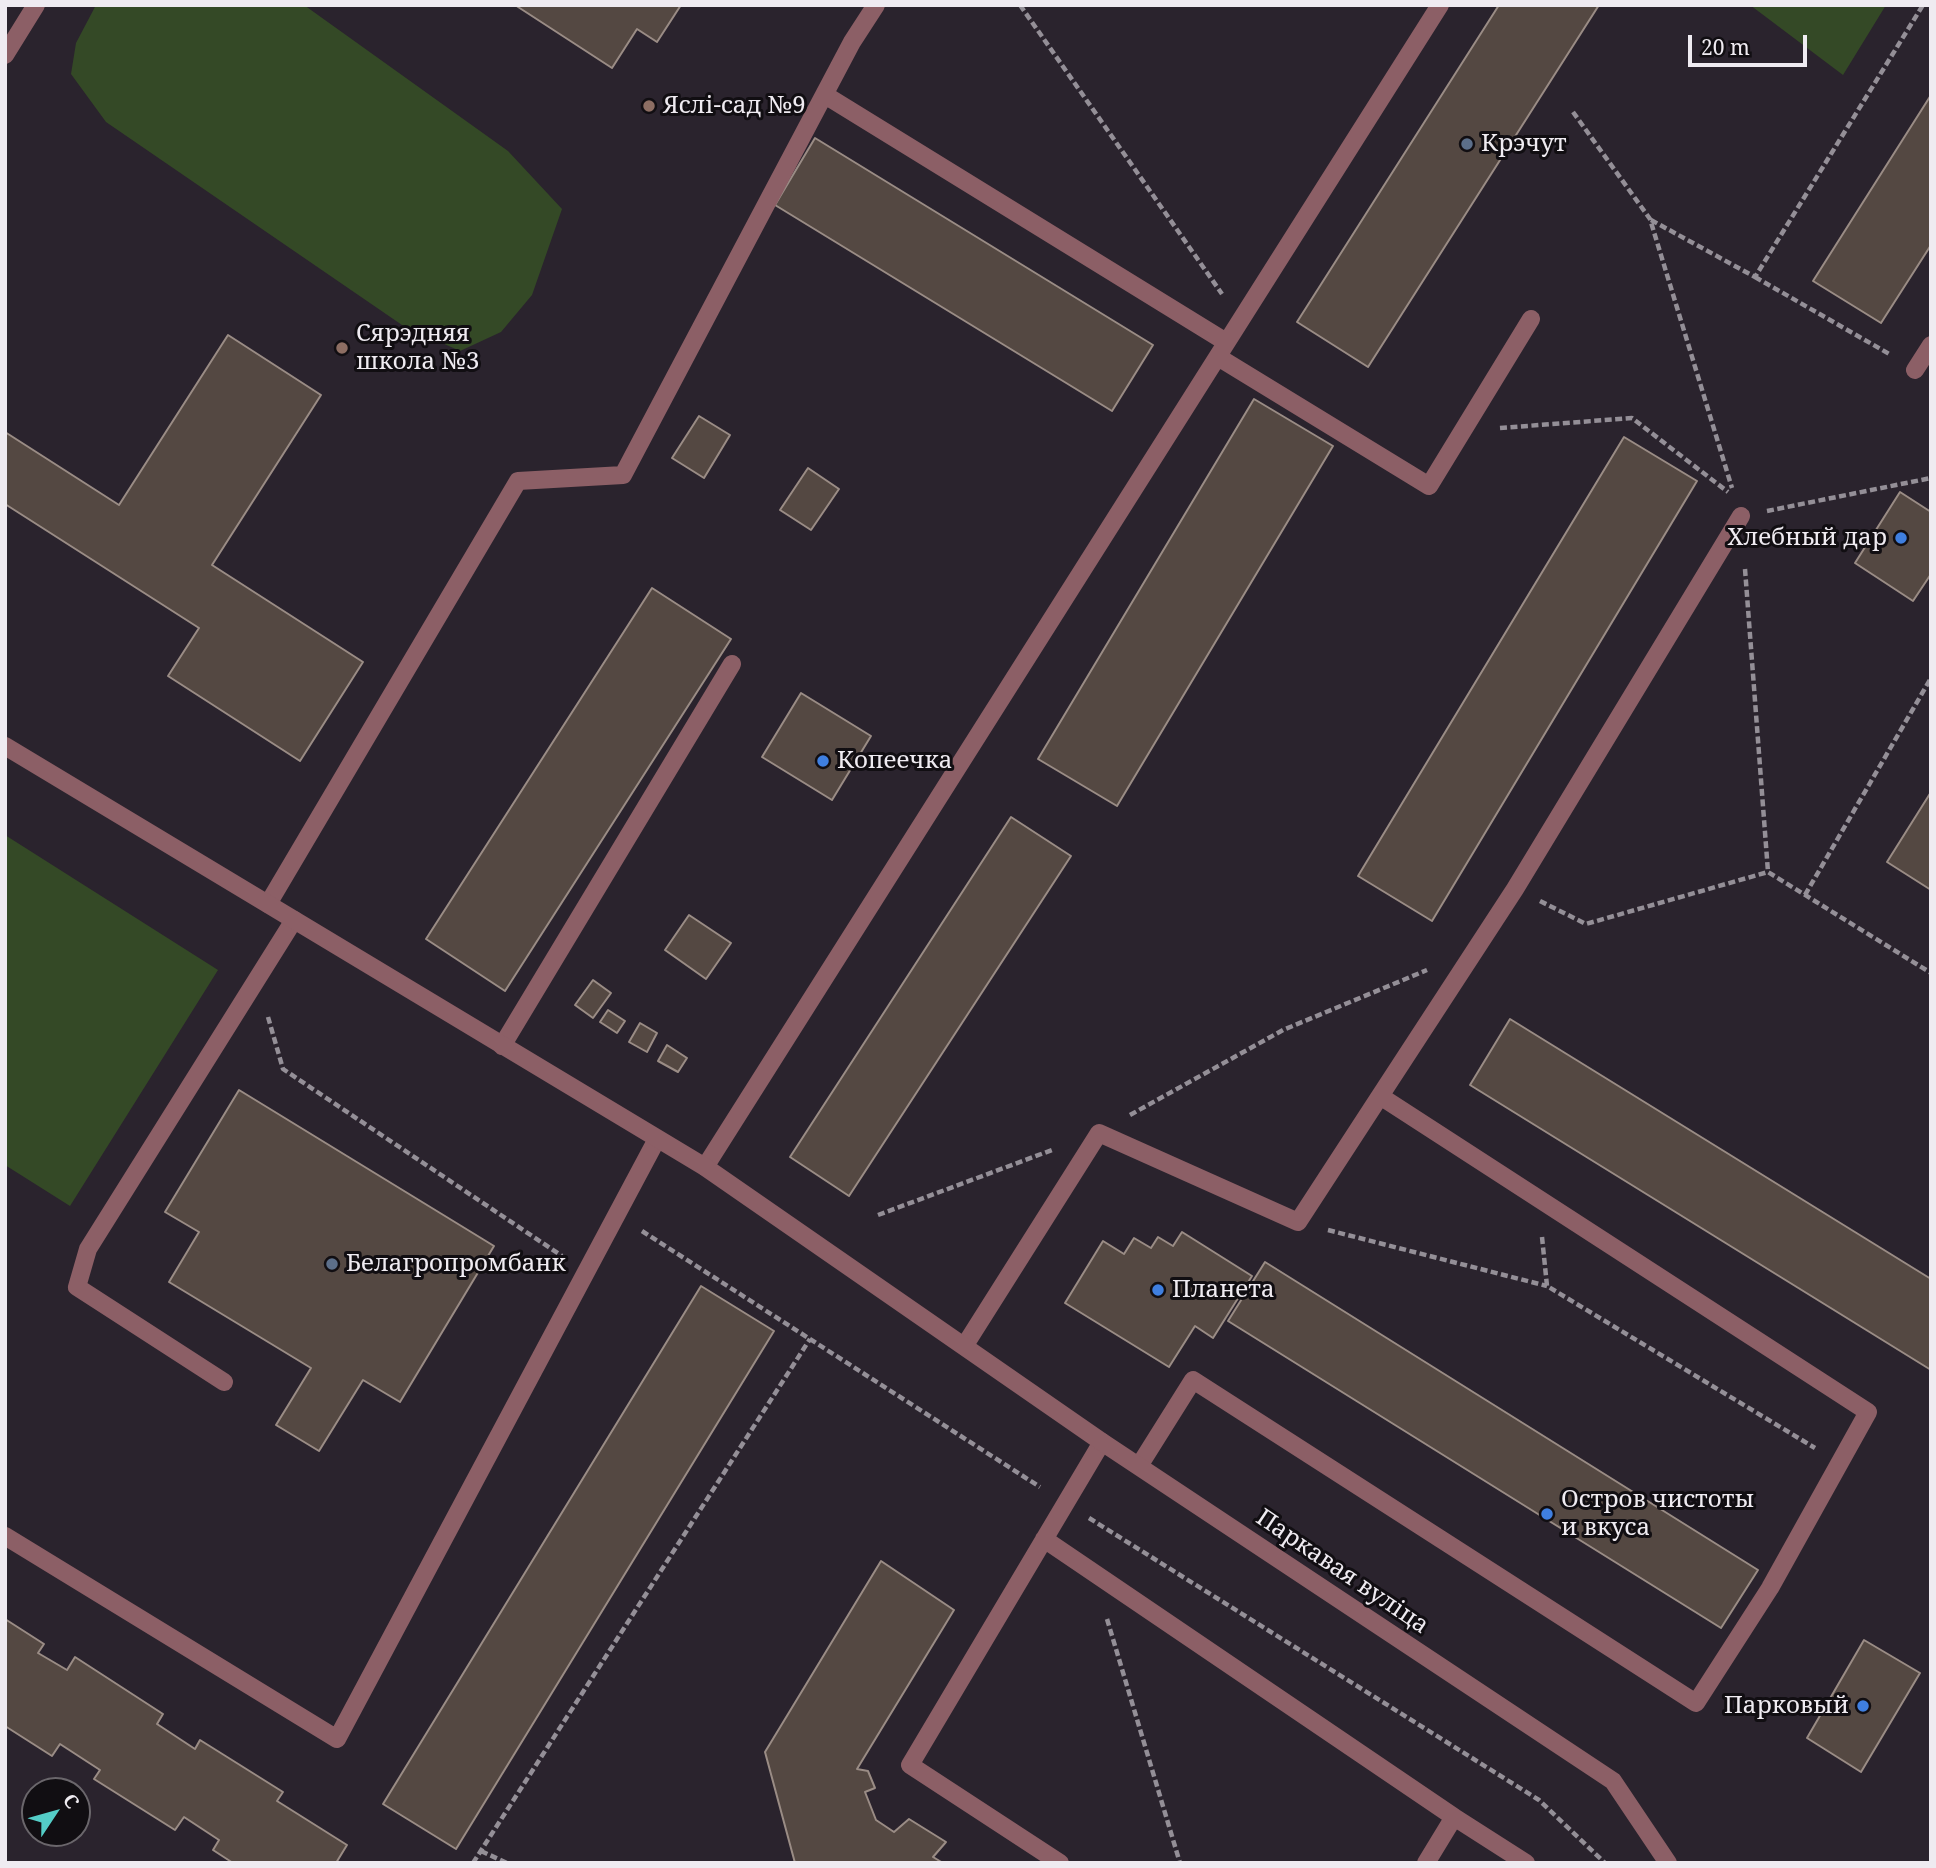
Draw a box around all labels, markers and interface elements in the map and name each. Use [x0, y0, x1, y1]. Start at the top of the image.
scale bar [1691, 21, 1810, 65]
text: 20 m [1701, 33, 1750, 61]
place label: Яслі-сад №9 [663, 92, 806, 120]
marker: Яслі-сад №9 [641, 98, 657, 114]
place label: Крэчут [1481, 130, 1567, 158]
marker: Крэчут [1459, 136, 1475, 152]
place label: Сярэдняя школа №3 [356, 320, 479, 376]
marker: Сярэдняя школа №3 [334, 340, 350, 356]
place label: Хлебный дар [1728, 524, 1887, 552]
marker: Хлебный дар [1893, 530, 1909, 546]
place label: Копеечка [837, 747, 952, 775]
marker: Копеечка [815, 753, 831, 769]
place label: Белагропромбанк [346, 1250, 566, 1278]
marker: Белагропромбанк [324, 1256, 340, 1272]
place label: Планета [1172, 1276, 1275, 1304]
marker: Планета [1150, 1282, 1166, 1298]
place label: Остров чистоты и вкуса [1561, 1486, 1754, 1542]
street label: Паркавая вуліца [1250, 1504, 1434, 1640]
marker: Остров чистоты и вкуса [1539, 1506, 1555, 1522]
place label: Парковый [1724, 1692, 1849, 1720]
marker: Парковый [1855, 1698, 1871, 1714]
north arrow [21, 1777, 91, 1847]
text: С [57, 1788, 86, 1814]

